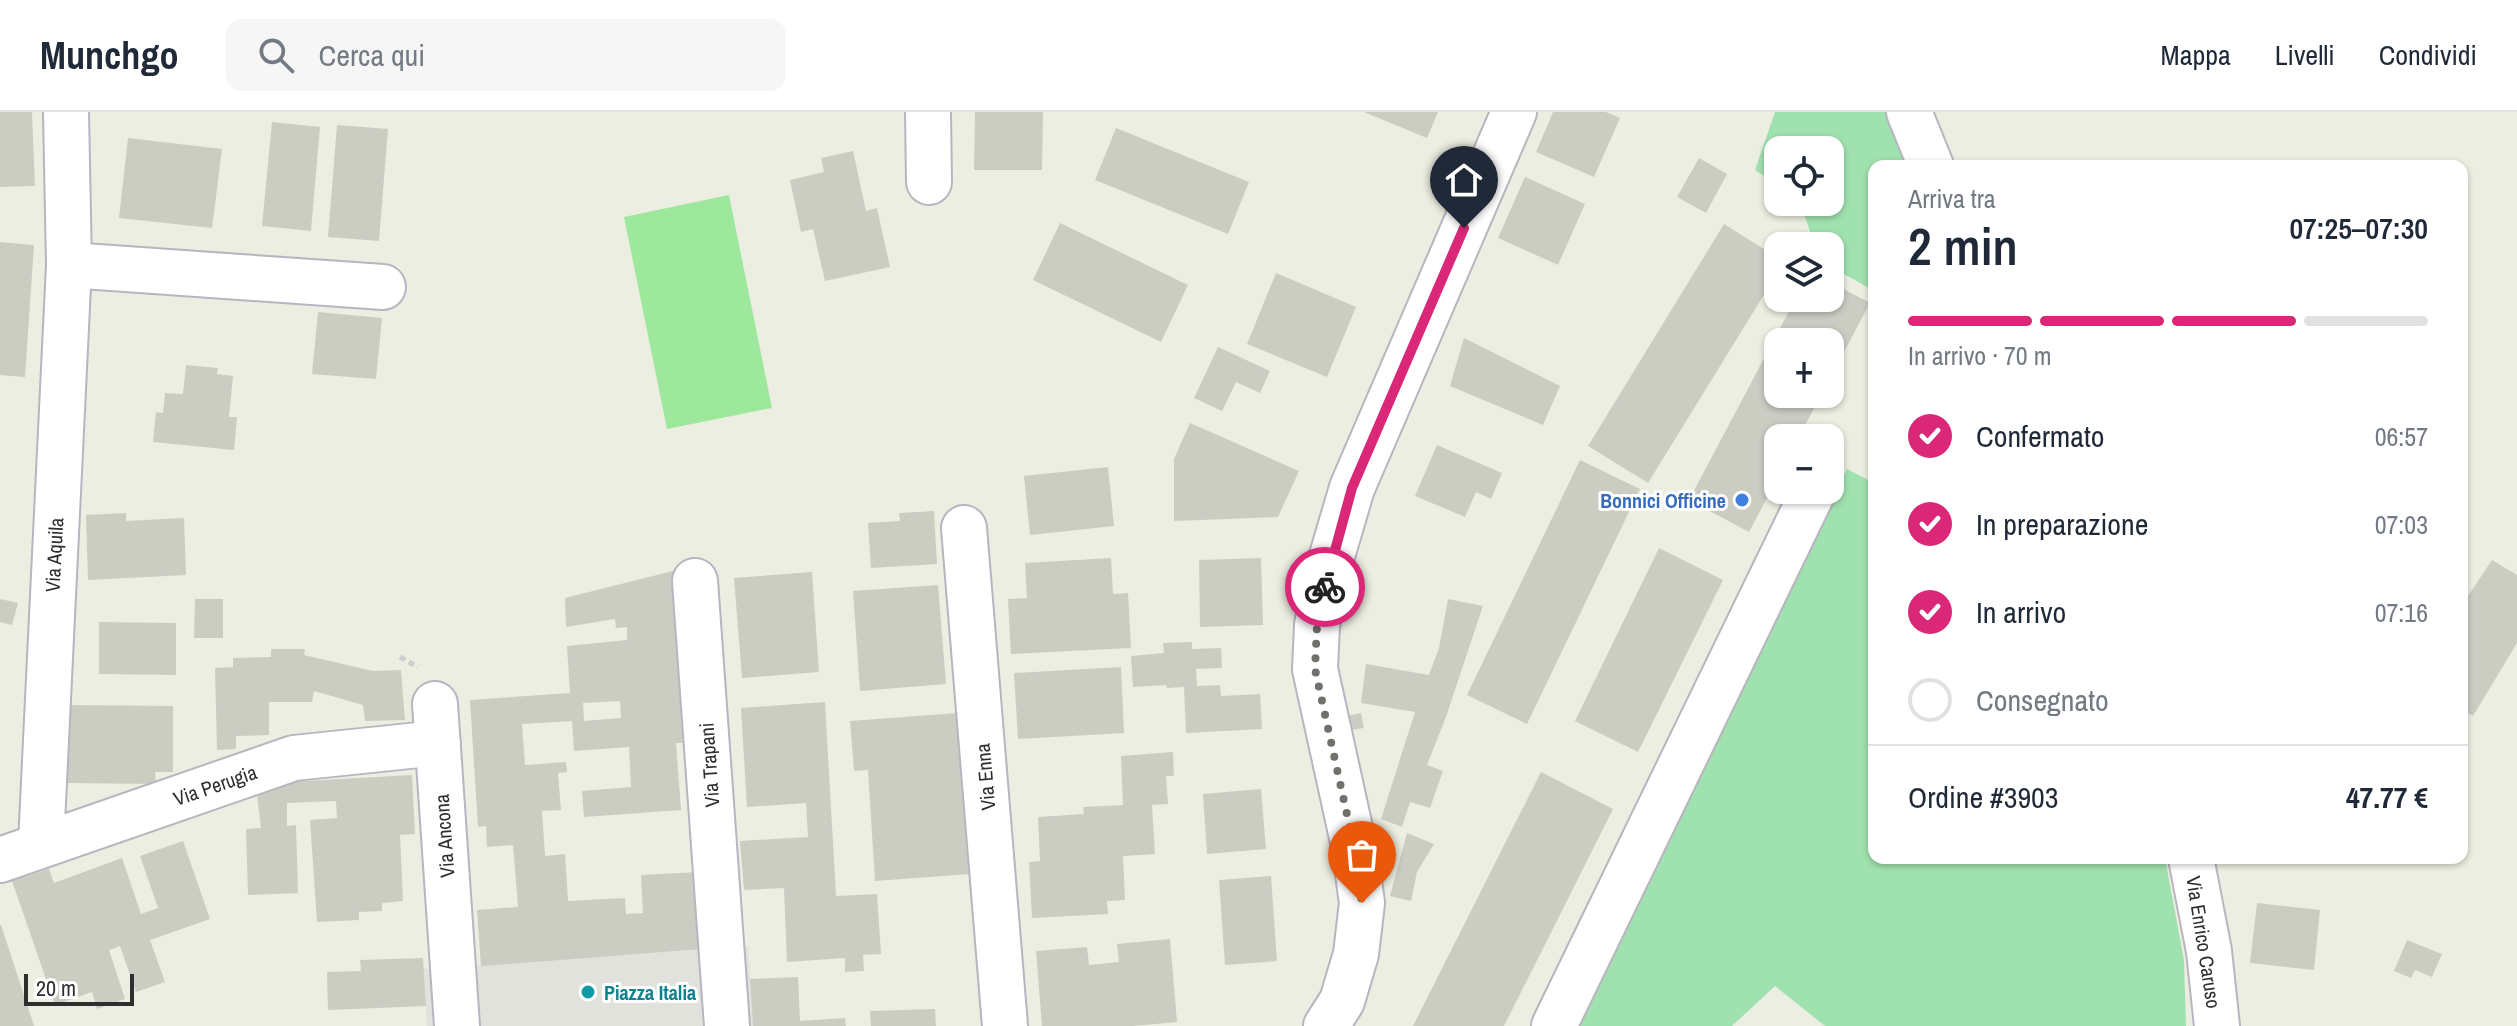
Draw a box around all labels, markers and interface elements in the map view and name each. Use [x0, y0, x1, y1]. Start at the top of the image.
search box [226, 19, 786, 91]
text: Munchgo [40, 30, 178, 81]
icon: search [254, 33, 298, 77]
text: Cerca qui [318, 35, 425, 75]
text: Mappa [2161, 36, 2231, 74]
text: Livelli [2275, 36, 2335, 74]
text: Condividi [2379, 36, 2477, 74]
map controls [1764, 136, 1844, 504]
button: locate [1764, 136, 1844, 216]
pin [1430, 146, 1498, 228]
icon: home [1442, 158, 1486, 202]
text: Arriva tra [1908, 181, 1996, 216]
text: 07:25–07:30 [2289, 208, 2428, 248]
text: 2 min [1908, 211, 2018, 281]
button: layers [1764, 232, 1844, 312]
button: + [1764, 328, 1844, 408]
text: In arrivo · 70 m [1908, 338, 2051, 373]
icon: check [1908, 414, 1952, 458]
text: Confermato [1976, 416, 2105, 456]
text: 06:57 [2375, 419, 2428, 454]
button: − [1764, 424, 1844, 504]
place label: Bonnici Officine [1600, 487, 1726, 514]
marker: Bonnici Officine [1733, 491, 1751, 509]
icon: check [1908, 502, 1952, 546]
text: In preparazione [1976, 504, 2148, 544]
text: 07:03 [2375, 507, 2428, 542]
street label: Via Aquila [39, 517, 69, 593]
courier [1285, 547, 1365, 627]
icon: bike [1303, 565, 1347, 609]
icon: check [1908, 590, 1952, 634]
text: In arrivo [1976, 592, 2066, 632]
text: 07:16 [2375, 595, 2428, 630]
text: Consegnato [1976, 680, 2109, 720]
street label: Via Trapani [693, 722, 725, 808]
street label: Via Enna [969, 742, 1001, 812]
street label: Via Perugia [170, 758, 260, 812]
text: Ordine #3903 [1908, 777, 2058, 817]
text: 47.77 € [2346, 777, 2428, 817]
street label: Via Ancona [428, 793, 460, 879]
pin [1328, 821, 1396, 903]
icon: bag [1340, 833, 1384, 877]
street label: Via Enrico Caruso [2180, 874, 2228, 1010]
scale bar [24, 970, 134, 1006]
text: 20 m [36, 973, 76, 1003]
place label: Piazza Italia [604, 979, 696, 1006]
marker: Piazza Italia [579, 983, 597, 1001]

